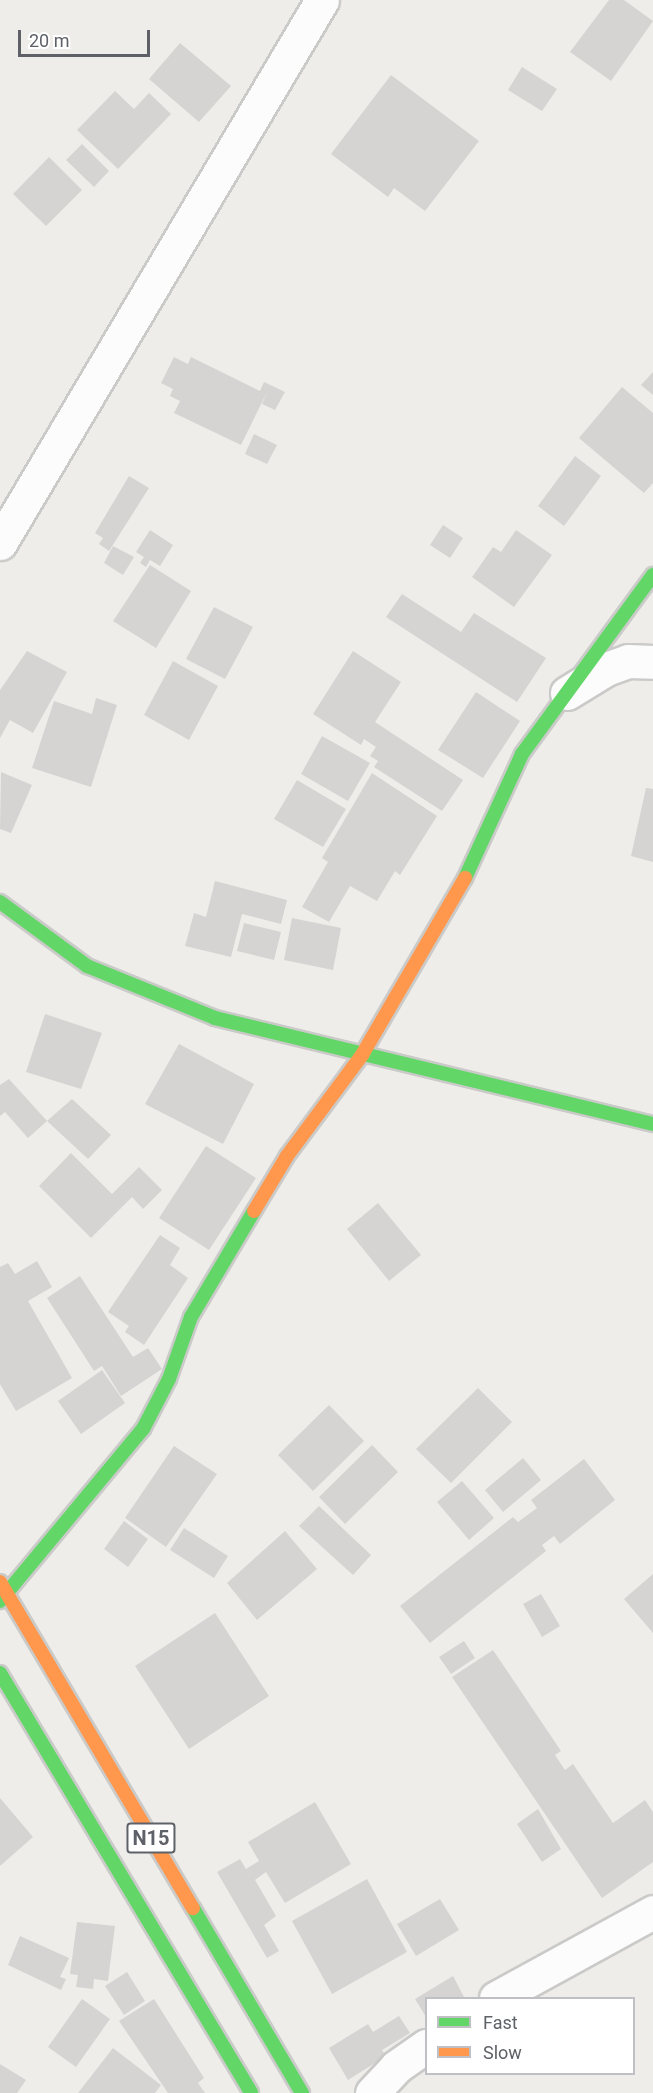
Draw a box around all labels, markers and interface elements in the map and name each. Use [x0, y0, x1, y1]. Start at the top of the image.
scale bar [21, 18, 153, 56]
text: 20 m [29, 30, 69, 51]
road number: N15 [126, 1821, 176, 1855]
legend [425, 1997, 635, 2075]
text: Fast [483, 2012, 518, 2033]
text: Slow [483, 2042, 522, 2063]

